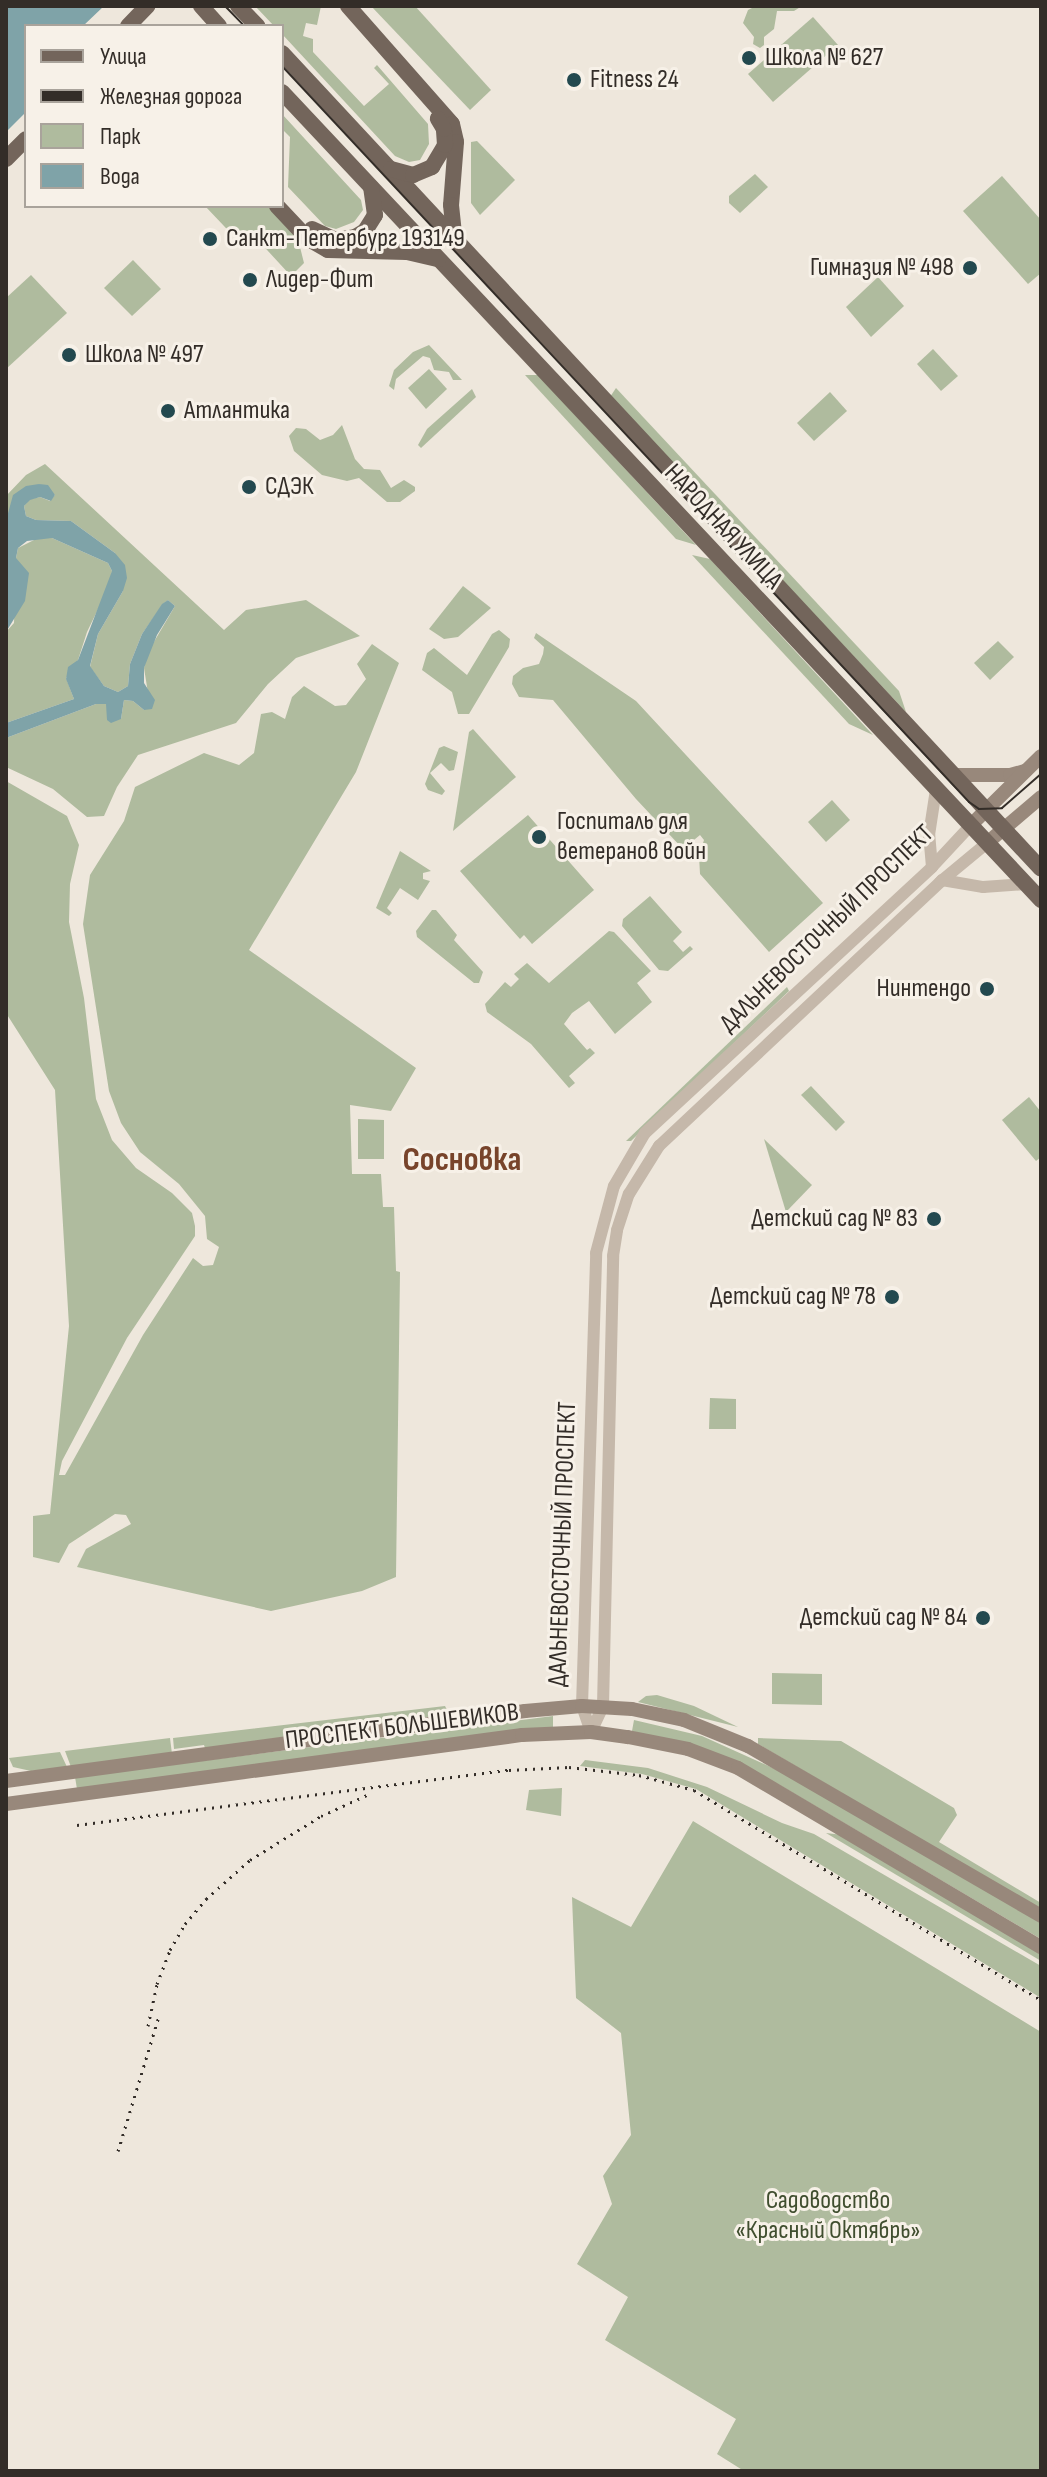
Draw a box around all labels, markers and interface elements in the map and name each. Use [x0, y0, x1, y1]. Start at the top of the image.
legend [24, 24, 284, 208]
text: Улица [100, 42, 146, 71]
place label: Школа № 627 [765, 42, 883, 74]
marker: Школа № 627 [740, 49, 758, 67]
place label: Fitness 24 [590, 64, 679, 96]
marker: Fitness 24 [565, 71, 583, 89]
text: Железная дорога [100, 82, 242, 111]
text: Парк [100, 122, 140, 151]
text: Вода [100, 162, 140, 191]
place label: Санкт-Петербург 193149 [226, 223, 465, 255]
marker: Санкт-Петербург 193149 [201, 230, 219, 248]
place label: Гимназия № 498 [810, 252, 954, 284]
marker: Гимназия № 498 [961, 259, 979, 277]
place label: Лидер-Фит [266, 264, 373, 296]
marker: Лидер-Фит [241, 271, 259, 289]
place label: Школа № 497 [85, 339, 203, 371]
marker: Школа № 497 [60, 346, 78, 364]
place label: Атлантика [184, 395, 290, 427]
marker: Атлантика [159, 402, 177, 420]
street label: НАРОДНАЯ УЛИЦА [657, 458, 789, 596]
place label: СДЭК [265, 471, 314, 503]
marker: СДЭК [240, 478, 258, 496]
place label: Госпиталь для ветеранов войн [557, 806, 706, 868]
street label: ДАЛЬНЕВОСТОЧНЫЙ ПРОСПЕКТ [713, 819, 941, 1039]
marker: Госпиталь для ветеранов войн [528, 826, 550, 848]
place label: Нинтендо [876, 973, 971, 1005]
marker: Нинтендо [978, 980, 996, 998]
district label: Сосновка [403, 1140, 521, 1180]
place label: Детский сад № 83 [751, 1203, 918, 1235]
marker: Детский сад № 83 [925, 1210, 943, 1228]
place label: Детский сад № 78 [710, 1281, 876, 1313]
marker: Детский сад № 78 [883, 1288, 901, 1306]
street label: ДАЛЬНЕВОСТОЧНЫЙ ПРОСПЕКТ [542, 1401, 584, 1687]
place label: Детский сад № 84 [800, 1602, 967, 1634]
marker: Детский сад № 84 [974, 1609, 992, 1627]
street label: ПРОСПЕКТ БОЛЬШЕВИКОВ [283, 1697, 521, 1757]
park label: Садоводство «Красный Октябрь» [735, 2185, 921, 2246]

